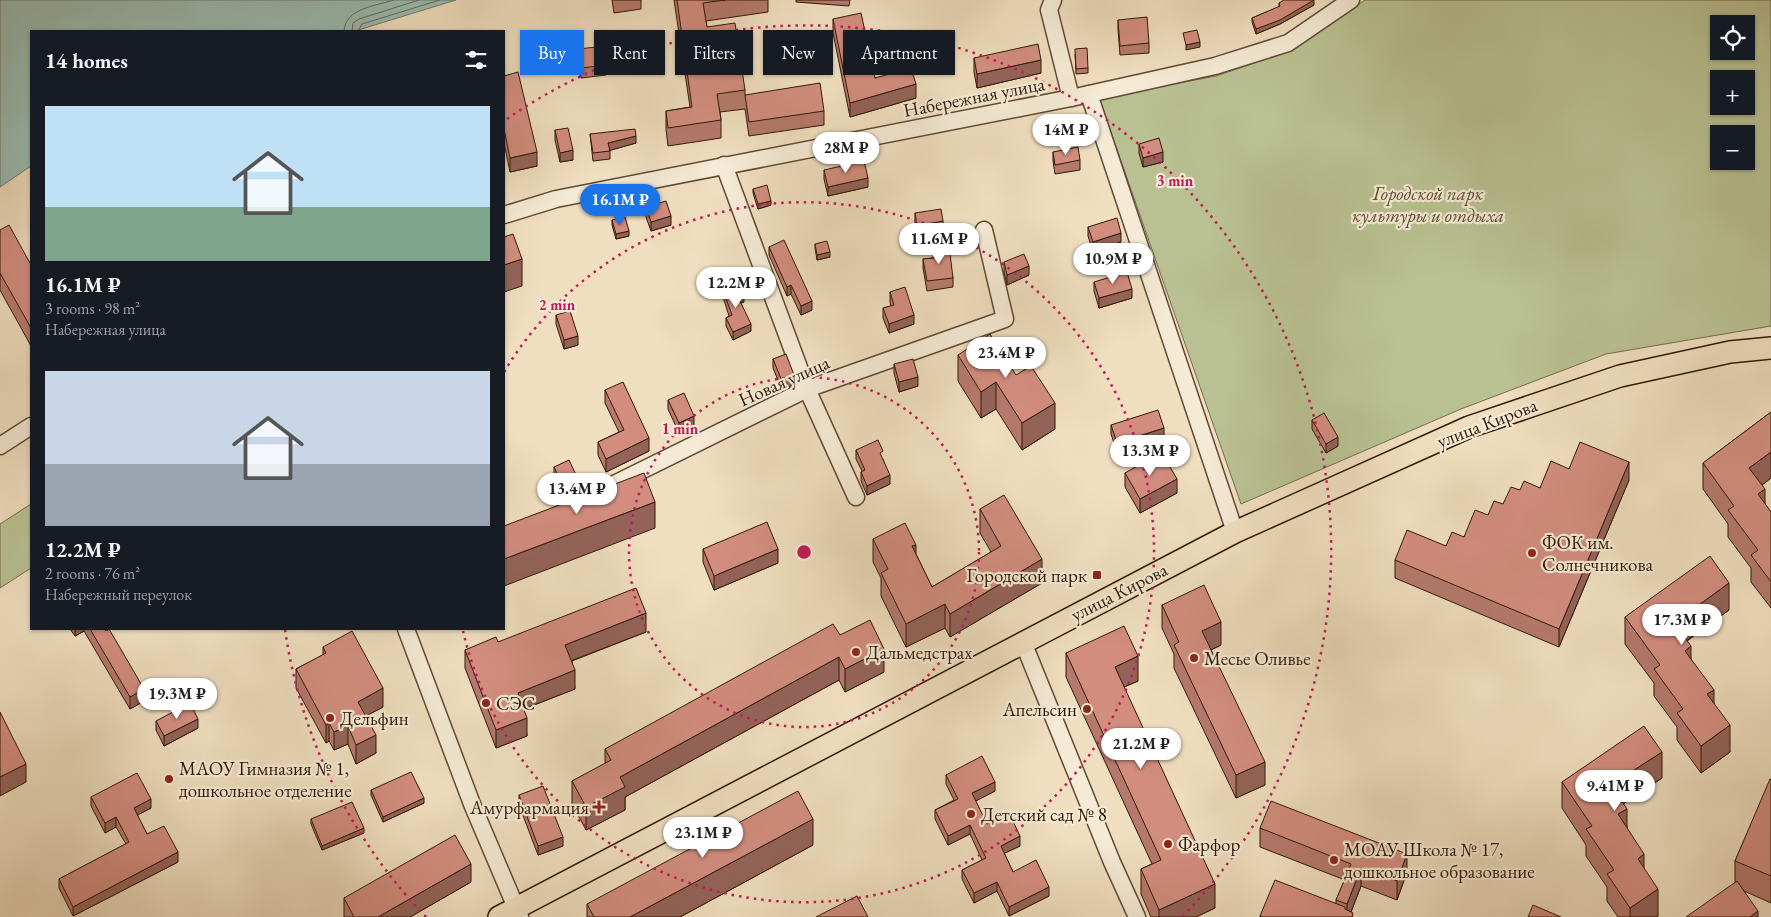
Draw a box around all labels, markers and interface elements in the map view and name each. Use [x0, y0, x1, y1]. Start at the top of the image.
map controls [1710, 15, 1755, 170]
button: locate [1710, 15, 1755, 60]
chip: Buy [520, 30, 584, 75]
chip: Rent [594, 30, 665, 75]
chip: Filters [675, 30, 753, 75]
chip: New [763, 30, 833, 75]
chip: Apartment [843, 30, 955, 75]
icon: filters [462, 46, 490, 74]
text: 14 homes [45, 47, 128, 74]
button: + [1710, 70, 1755, 115]
street label: Набережная улица [901, 71, 1047, 123]
pin: 14M ₽ [1031, 114, 1101, 156]
text: 14M ₽ [1043, 119, 1089, 140]
button: − [1710, 125, 1755, 170]
pin: 28M ₽ [811, 132, 881, 174]
text: 28M ₽ [823, 137, 869, 158]
icon: home [223, 138, 313, 228]
text: 3 min [1157, 171, 1194, 190]
park label: Городской парк культуры и отдыха [1352, 181, 1504, 228]
pin: 16.1M ₽ [574, 184, 666, 226]
text: 16.1M ₽ [591, 189, 649, 210]
pin: 11.6M ₽ [893, 222, 985, 265]
text: 11.6M ₽ [910, 228, 968, 249]
pin: 10.9M ₽ [1067, 242, 1159, 285]
text: 10.9M ₽ [1084, 248, 1142, 269]
pin: 12.2M ₽ [690, 266, 782, 309]
text: 16.1M ₽ [45, 271, 121, 298]
text: 12.2M ₽ [707, 272, 765, 293]
text: 2 min [539, 295, 576, 314]
text: 3 rooms · 98 m² [45, 298, 140, 319]
text: Набережная улица [45, 319, 166, 340]
pin: 23.4M ₽ [960, 336, 1052, 379]
text: 23.4M ₽ [977, 342, 1035, 363]
street label: Новая улица [735, 350, 834, 412]
street label: улица Кирова [1433, 392, 1541, 454]
icon: home [223, 403, 313, 493]
text: 1 min [662, 419, 699, 438]
pin: 13.3M ₽ [1104, 434, 1196, 477]
text: 13.3M ₽ [1121, 440, 1179, 461]
pin: 13.4M ₽ [531, 472, 623, 515]
text: 13.4M ₽ [548, 478, 606, 499]
place label: ФОК им. Солнечникова [1542, 530, 1653, 577]
text: 12.2M ₽ [45, 536, 121, 563]
centre of rings [795, 543, 813, 561]
marker: ФОК им. Солнечникова [1526, 547, 1538, 559]
street label: улица Кирова [1066, 557, 1172, 627]
text: 2 rooms · 76 m² [45, 563, 140, 584]
place label: Городской парк [967, 563, 1087, 588]
marker: Городской парк [1091, 569, 1103, 581]
text: Набережный переулок [45, 584, 192, 605]
pin: 17.3M ₽ [1636, 604, 1728, 646]
text: 17.3M ₽ [1653, 609, 1711, 630]
place label: Дальмедстрах [866, 640, 973, 665]
marker: Дальмедстрах [850, 646, 862, 658]
place label: Месье Оливье [1204, 646, 1311, 671]
marker: Месье Оливье [1188, 652, 1200, 664]
pin: 19.3M ₽ [131, 678, 223, 720]
text: 19.3M ₽ [148, 683, 206, 704]
place label: СЭС [496, 691, 535, 716]
marker: СЭС [480, 697, 492, 709]
place label: Апельсин [1002, 697, 1077, 722]
marker: Апельсин [1081, 703, 1093, 715]
place label: Дельфин [340, 706, 409, 731]
marker: Дельфин [324, 712, 336, 724]
pin: 21.2M ₽ [1095, 728, 1187, 770]
text: 21.2M ₽ [1112, 733, 1170, 754]
place label: МАОУ Гимназия № 1, дошкольное отделение [179, 756, 352, 803]
pin: 9.41M ₽ [1569, 770, 1661, 812]
marker: МАОУ Гимназия № 1, дошкольное отделение [163, 773, 175, 785]
text: 9.41M ₽ [1586, 775, 1644, 796]
place label: Амурфармация [469, 795, 589, 820]
marker: Амурфармация [593, 801, 605, 813]
place label: Детский сад № 8 [981, 802, 1107, 827]
marker: Детский сад № 8 [965, 808, 977, 820]
pin: 23.1M ₽ [657, 816, 749, 859]
text: 23.1M ₽ [674, 822, 732, 843]
place label: Фарфор [1178, 832, 1240, 857]
place label: МОАУ Школа № 17, дошкольное образование [1344, 837, 1535, 884]
marker: Фарфор [1162, 838, 1174, 850]
marker: МОАУ Школа № 17, дошкольное образование [1328, 854, 1340, 866]

